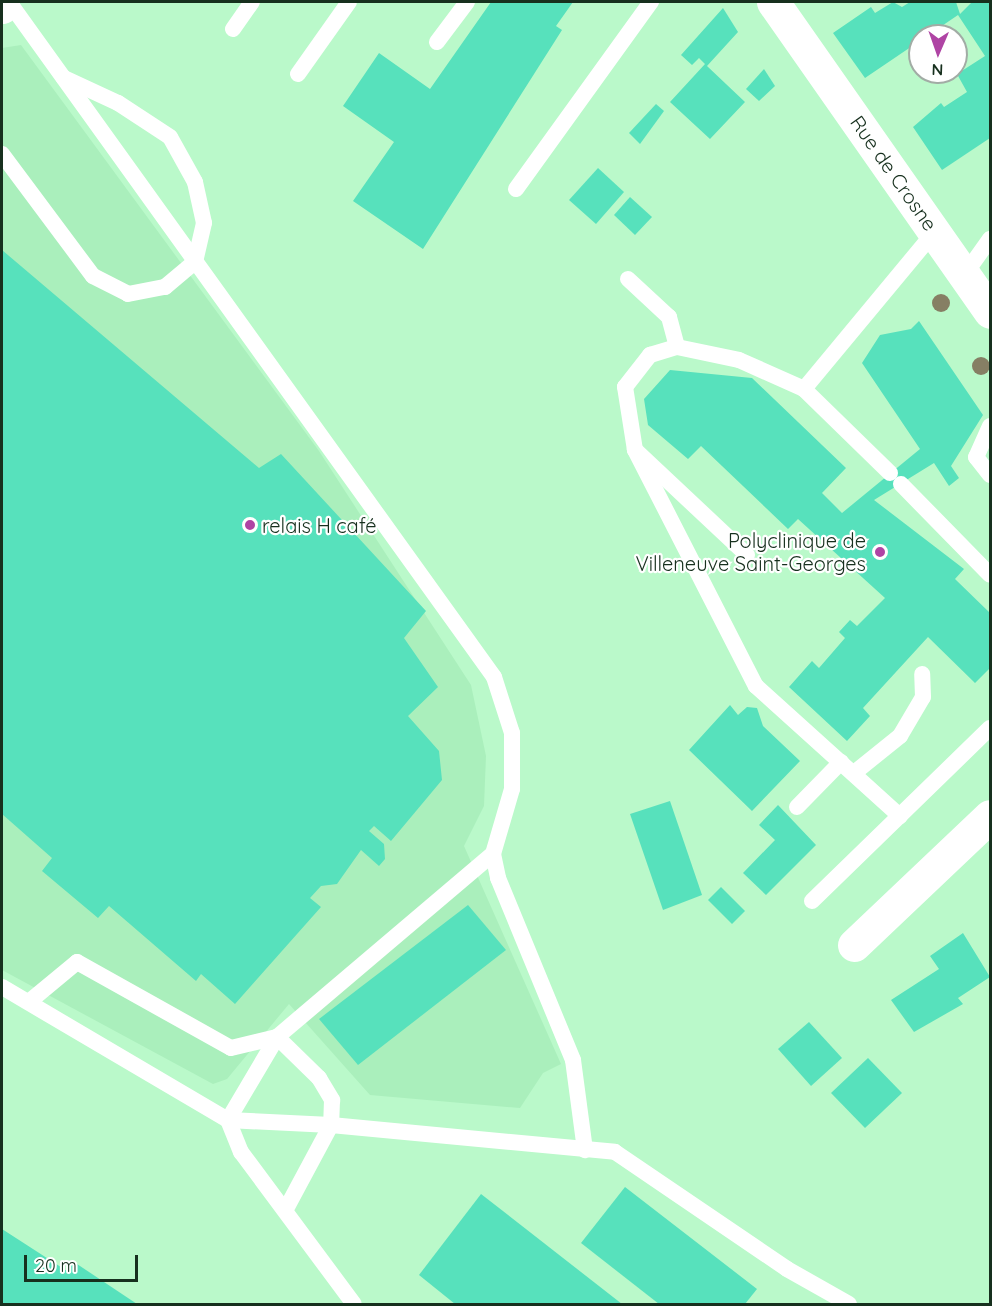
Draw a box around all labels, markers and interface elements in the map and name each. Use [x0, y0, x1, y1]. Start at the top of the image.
north arrow [908, 24, 968, 84]
text: N [931, 60, 944, 80]
street label: Rue de Crosne [845, 111, 943, 235]
place label: relais H café [262, 513, 376, 537]
marker: relais H café [243, 518, 257, 532]
place label: Polyclinique de Villeneuve Saint-Georges [635, 528, 866, 575]
marker: Polyclinique de Villeneuve Saint-Georges [871, 543, 889, 561]
scale bar [27, 1243, 141, 1281]
text: 20 m [35, 1254, 77, 1277]

